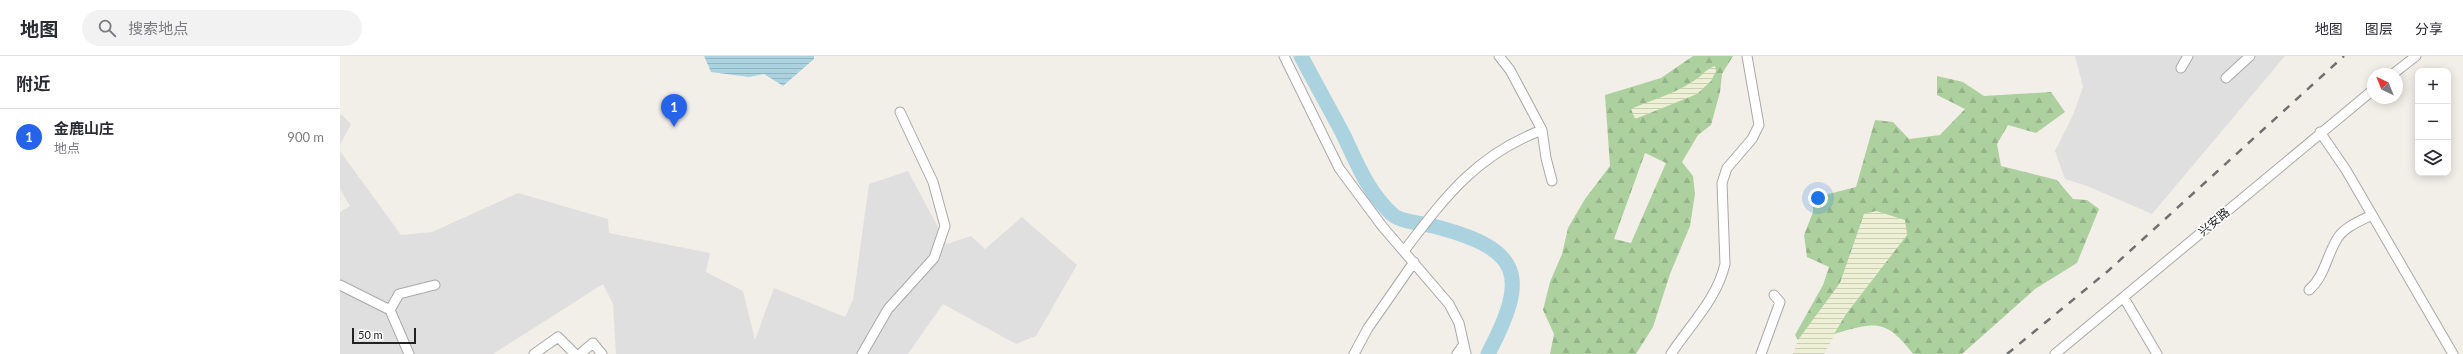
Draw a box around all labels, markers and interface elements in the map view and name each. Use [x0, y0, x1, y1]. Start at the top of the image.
search box [82, 10, 362, 46]
text: 地图 [20, 17, 58, 40]
icon: search [96, 17, 118, 39]
text: 搜索地点 [128, 19, 188, 37]
text: 地图 [2315, 20, 2343, 37]
text: 图层 [2365, 20, 2393, 37]
text: 分享 [2415, 20, 2443, 37]
north arrow [2367, 68, 2403, 104]
map controls [2415, 68, 2451, 176]
button: + [2415, 68, 2451, 104]
text: 附近 [16, 73, 50, 94]
pin: 1 [661, 94, 687, 127]
button: − [2415, 104, 2451, 140]
text: 金鹿山庄 [54, 119, 114, 137]
text: 1 [25, 129, 33, 145]
text: 900 m [287, 129, 324, 145]
text: 地点 [54, 140, 80, 156]
button: layers [2415, 140, 2451, 176]
your location [1808, 188, 1828, 208]
street label: 兴安路 [2195, 204, 2232, 239]
scale bar [352, 326, 416, 345]
text: 50 m [358, 328, 383, 341]

